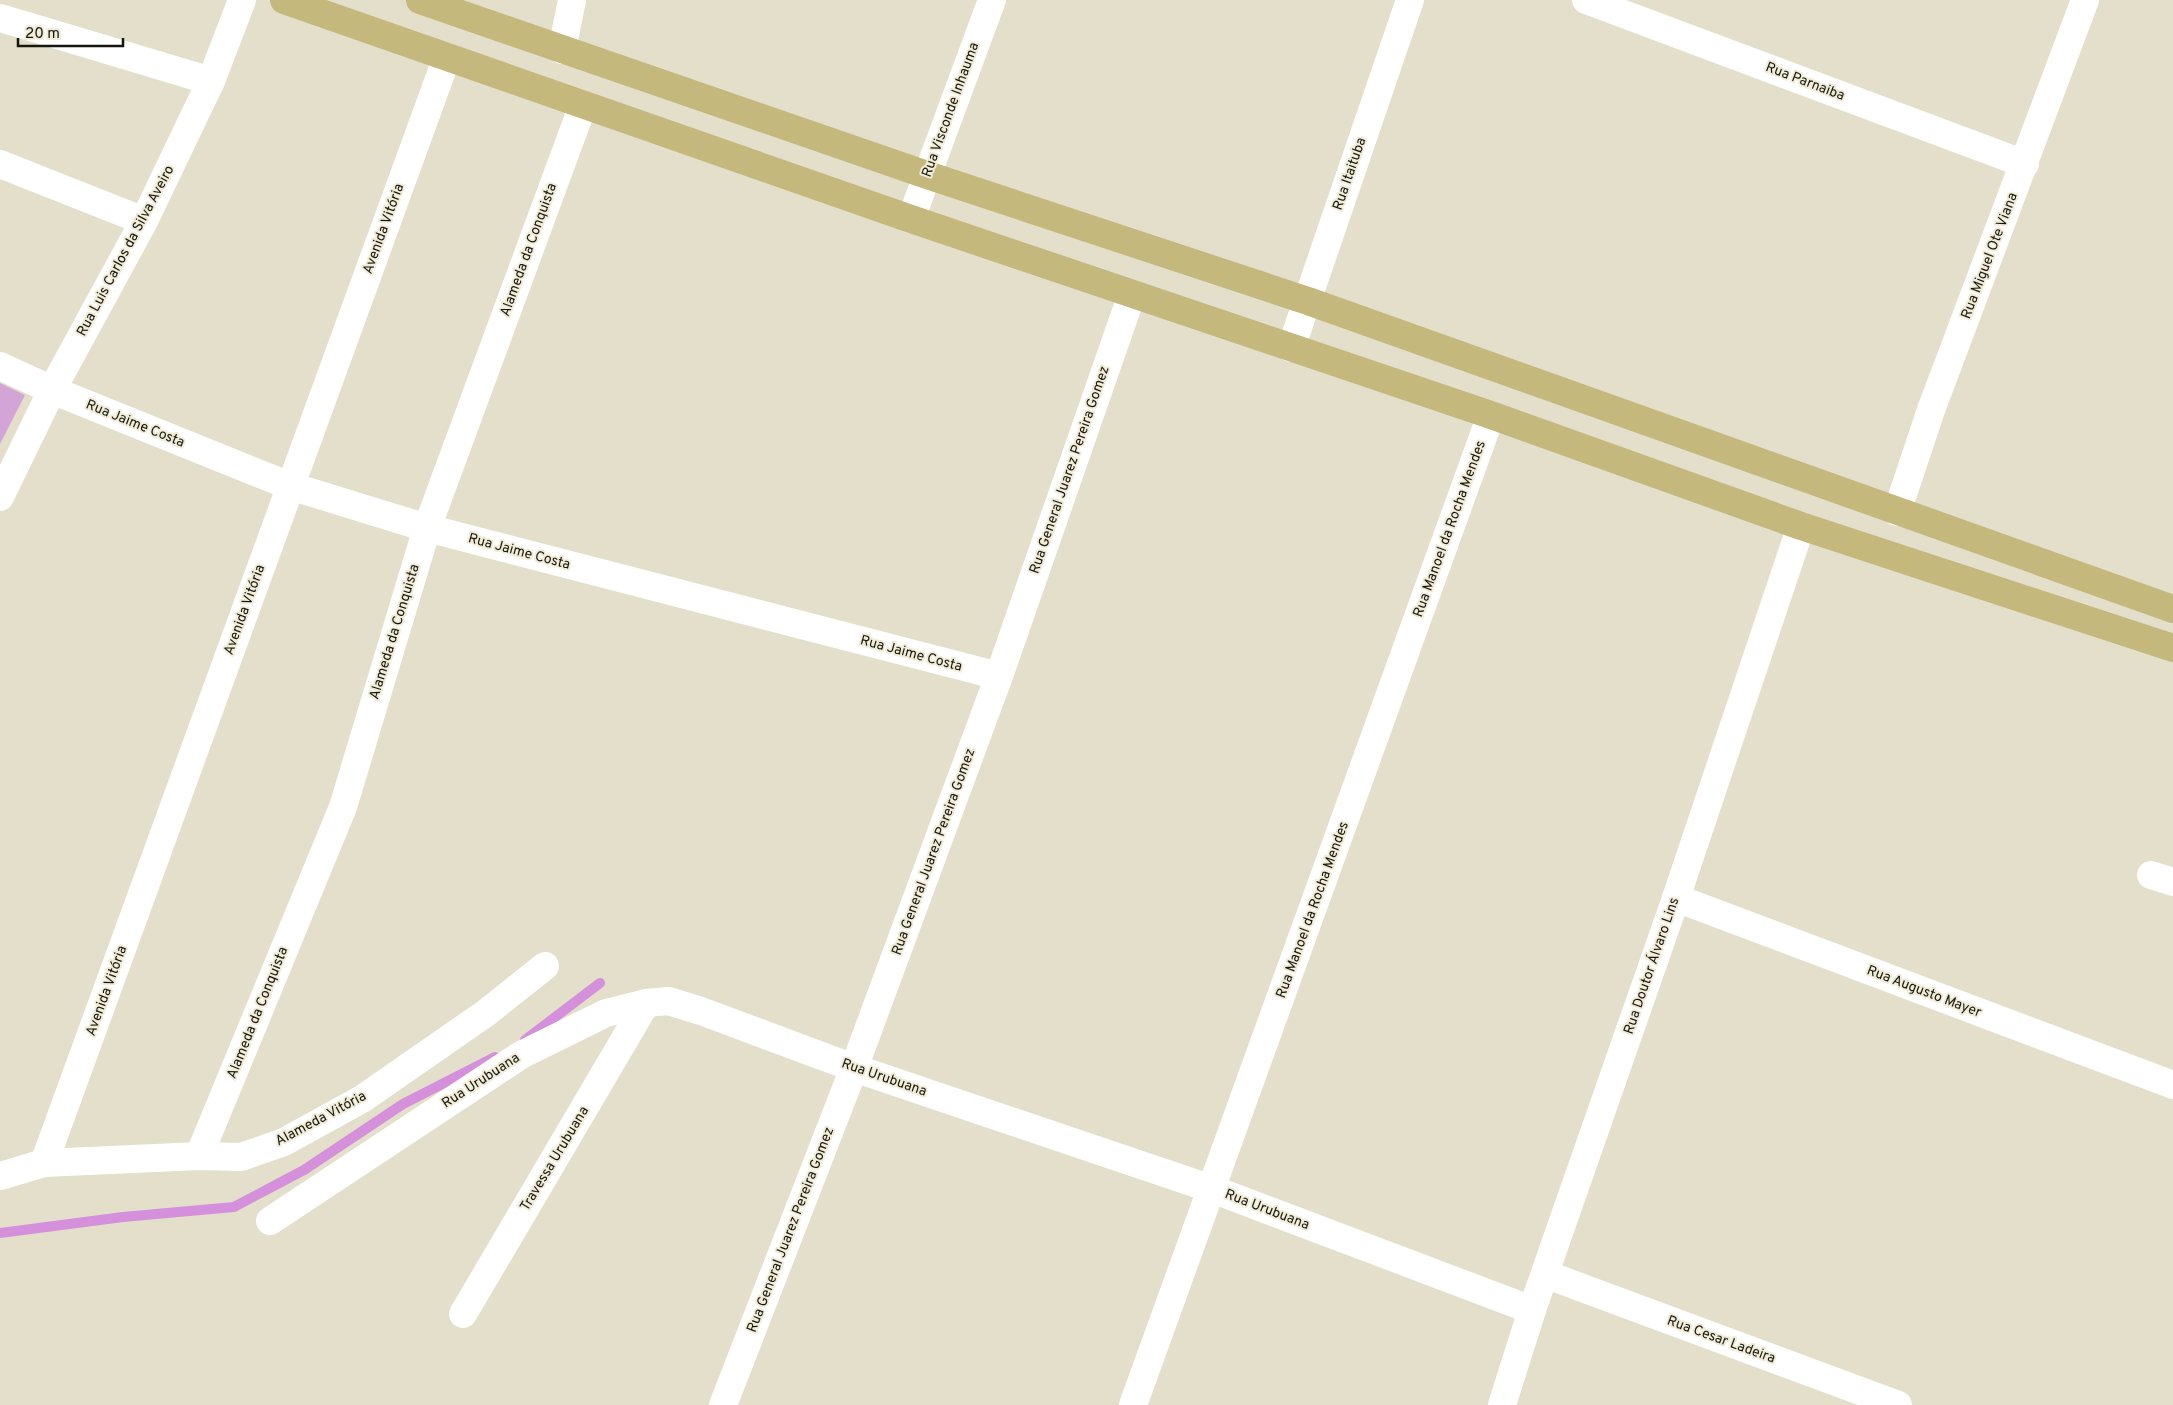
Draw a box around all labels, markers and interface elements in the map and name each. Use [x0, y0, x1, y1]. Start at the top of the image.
scale bar [18, 15, 122, 47]
text: 20 m [25, 25, 60, 44]
street label: Rua Visconde Inhauma [919, 40, 983, 180]
street label: Rua Parnaiba [1763, 59, 1847, 105]
street label: Rua Itaituba [1330, 135, 1370, 213]
street label: Rua Luis Carlos da Silva Aveiro [74, 163, 178, 339]
street label: Avenida Vitória [360, 181, 408, 277]
street label: Alameda da Conquista [497, 181, 561, 319]
street label: Rua Miguel Ote Viana [1958, 190, 2022, 322]
street label: Rua General Juarez Pereira Gomez [1026, 364, 1114, 576]
street label: Rua Jaime Costa [83, 396, 187, 452]
street label: Rua Manoel da Rocha Mendes [1410, 438, 1490, 620]
street label: Rua Jaime Costa [466, 530, 572, 574]
street label: Avenida Vitória [221, 562, 269, 658]
street label: Alameda da Conquista [366, 562, 424, 702]
street label: Rua Jaime Costa [858, 632, 964, 676]
street label: Rua General Juarez Pereira Gomez [889, 746, 979, 958]
street label: Rua Manoel da Rocha Mendes [1273, 819, 1353, 1001]
street label: Rua Doutor Álvaro Lins [1620, 895, 1683, 1037]
street label: Avenida Vitória [83, 943, 131, 1039]
street label: Alameda da Conquista [224, 945, 292, 1081]
street label: Rua Augusto Mayer [1864, 962, 1984, 1022]
street label: Rua Urubuana [439, 1050, 523, 1112]
street label: Rua Urubuana [839, 1055, 929, 1101]
street label: Alameda Vitória [273, 1088, 369, 1150]
street label: Travessa Urubuana [517, 1104, 593, 1214]
street label: Rua General Juarez Pereira Gomez [744, 1125, 838, 1335]
street label: Rua Urubuana [1222, 1186, 1312, 1234]
street label: Rua Cesar Ladeira [1665, 1313, 1777, 1367]

